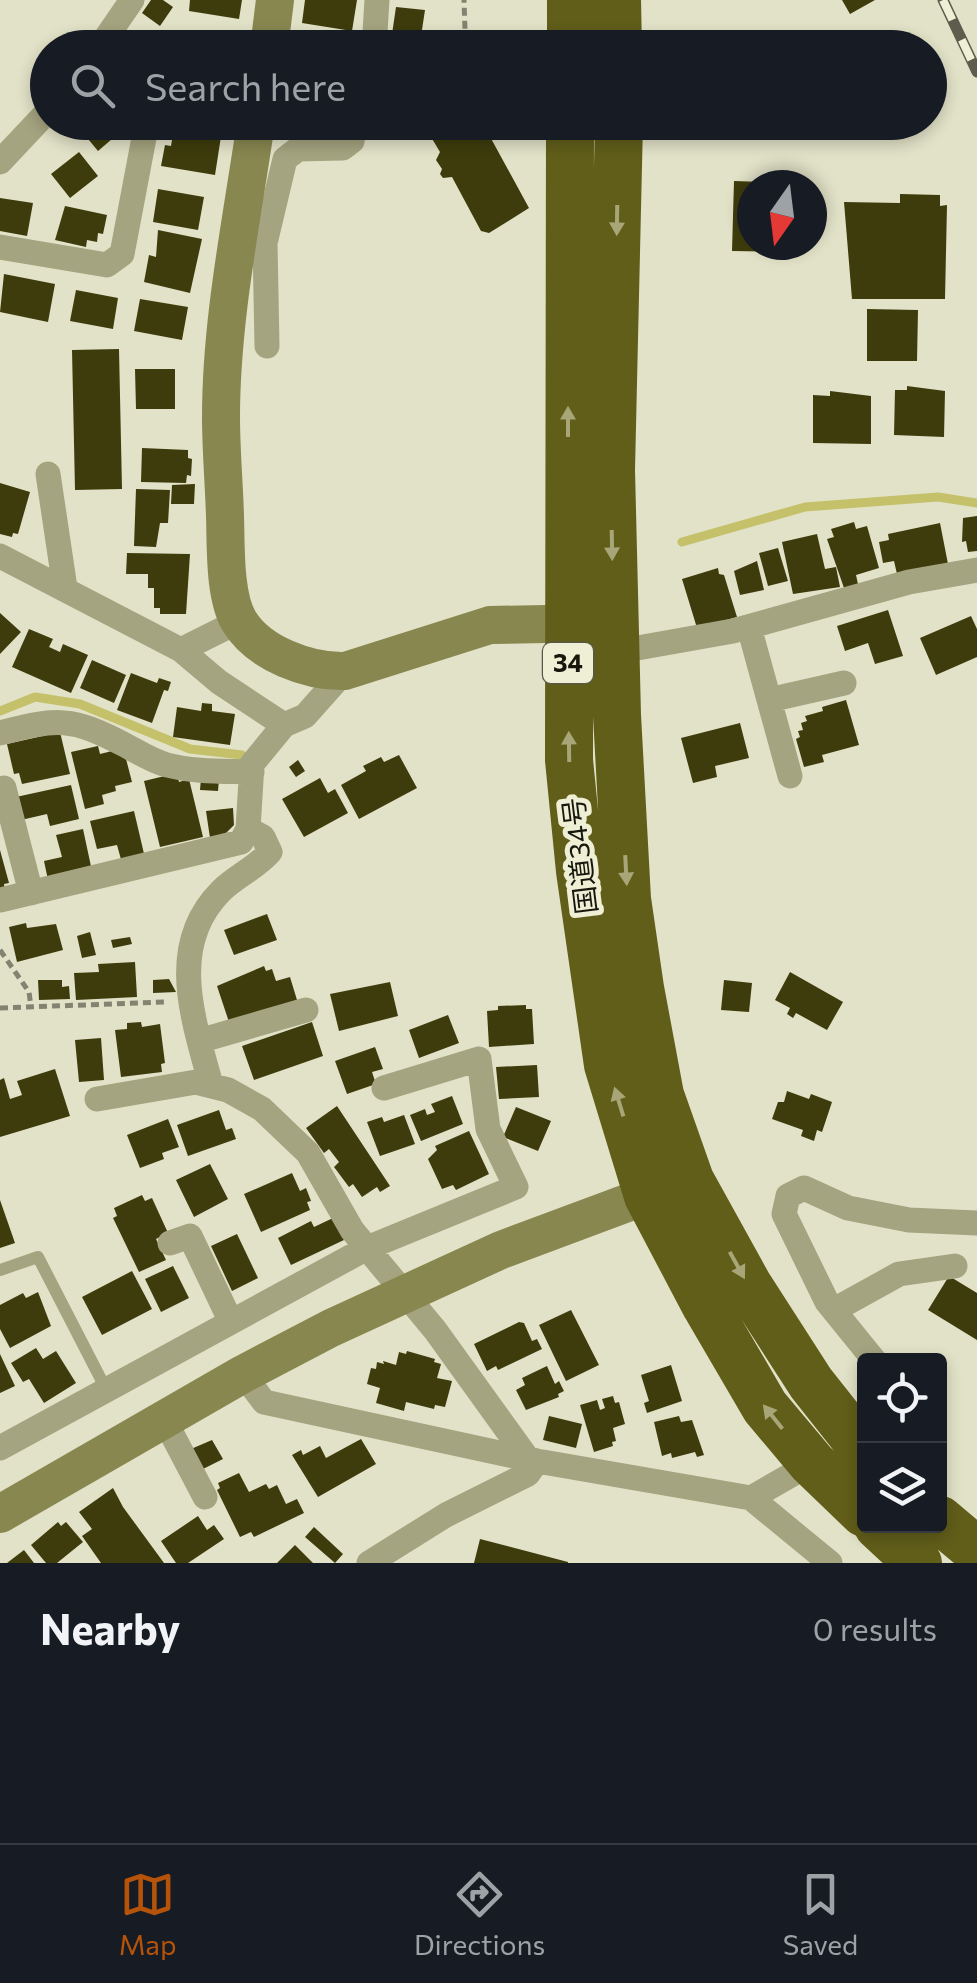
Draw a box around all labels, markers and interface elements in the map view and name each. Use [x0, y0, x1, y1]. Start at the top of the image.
search box [30, 30, 947, 140]
icon: search [65, 58, 120, 113]
text: Search here [145, 62, 346, 109]
north arrow [737, 170, 827, 260]
one-way arrow [608, 204, 624, 236]
one-way arrow [560, 405, 576, 437]
one-way arrow [605, 529, 621, 561]
road number: 34 [543, 643, 593, 683]
one-way arrow [561, 730, 577, 762]
street label: 国道34号 [555, 796, 603, 916]
one-way arrow [618, 854, 634, 886]
one-way arrow [611, 1087, 626, 1117]
one-way arrow [729, 1250, 746, 1279]
map controls [857, 1353, 947, 1533]
button: locate [857, 1353, 947, 1443]
one-way arrow [763, 1404, 784, 1430]
button: layers [857, 1443, 947, 1533]
text: Nearby [40, 1602, 180, 1654]
text: 0 results [813, 1608, 937, 1648]
tab: Map [119, 1867, 176, 1961]
tab: Directions [414, 1867, 545, 1961]
tab: Saved [783, 1867, 858, 1961]

